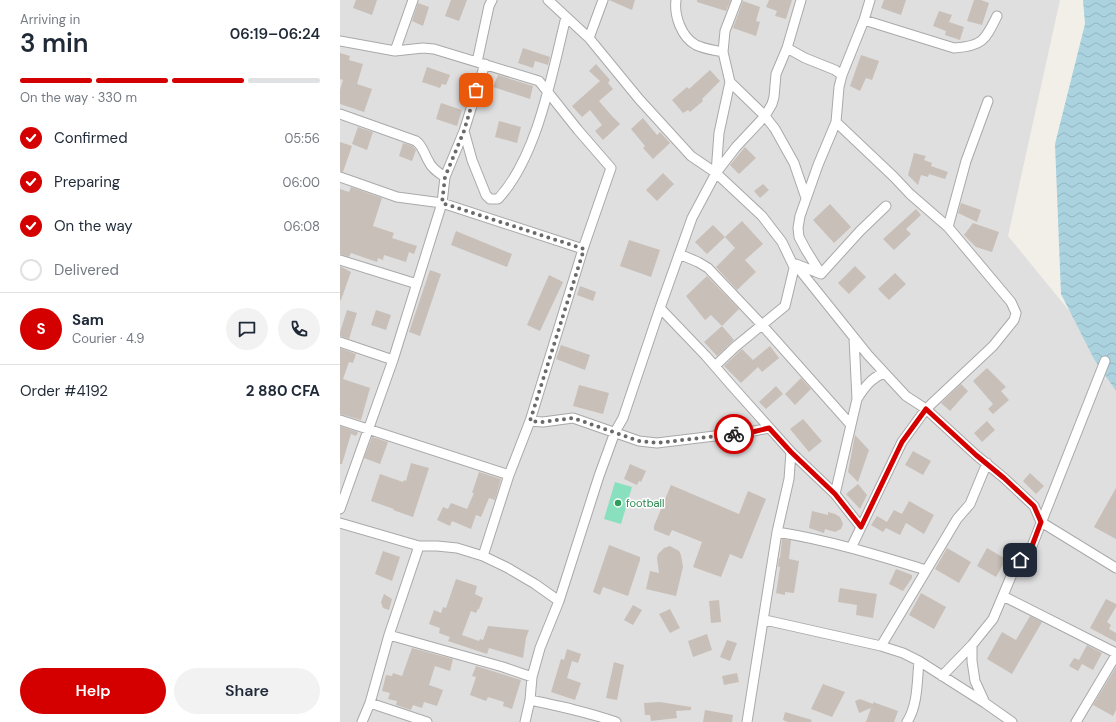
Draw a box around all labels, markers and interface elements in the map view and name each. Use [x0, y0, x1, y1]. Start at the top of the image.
text: Arriving in [20, 11, 80, 28]
text: 06:19–06:24 [230, 24, 320, 44]
text: 3 min [20, 26, 89, 60]
pin [459, 73, 493, 107]
icon: bag [465, 79, 487, 101]
text: On the way · 330 m [20, 89, 137, 106]
icon: check [20, 127, 42, 149]
text: Confirmed [54, 128, 128, 148]
text: 05:56 [284, 130, 320, 147]
icon: check [20, 171, 42, 193]
text: Preparing [54, 172, 120, 192]
text: 06:00 [283, 174, 320, 191]
icon: check [20, 215, 42, 237]
text: On the way [54, 216, 133, 236]
text: 06:08 [284, 218, 320, 235]
text: Delivered [54, 260, 119, 280]
button: chat [226, 308, 268, 350]
button: phone [278, 308, 320, 350]
text: Sam [72, 310, 104, 330]
text: S [36, 319, 46, 339]
text: Courier · 4.9 [72, 330, 144, 347]
text: Order #4192 [20, 381, 108, 401]
text: 2 880 CFA [246, 381, 320, 401]
courier [714, 414, 754, 454]
icon: bike [723, 423, 745, 445]
place label: football [626, 496, 664, 510]
marker: football [613, 498, 623, 508]
pin [1003, 543, 1037, 577]
icon: home [1009, 549, 1031, 571]
button: Help [20, 668, 166, 714]
button: Share [174, 668, 320, 714]

